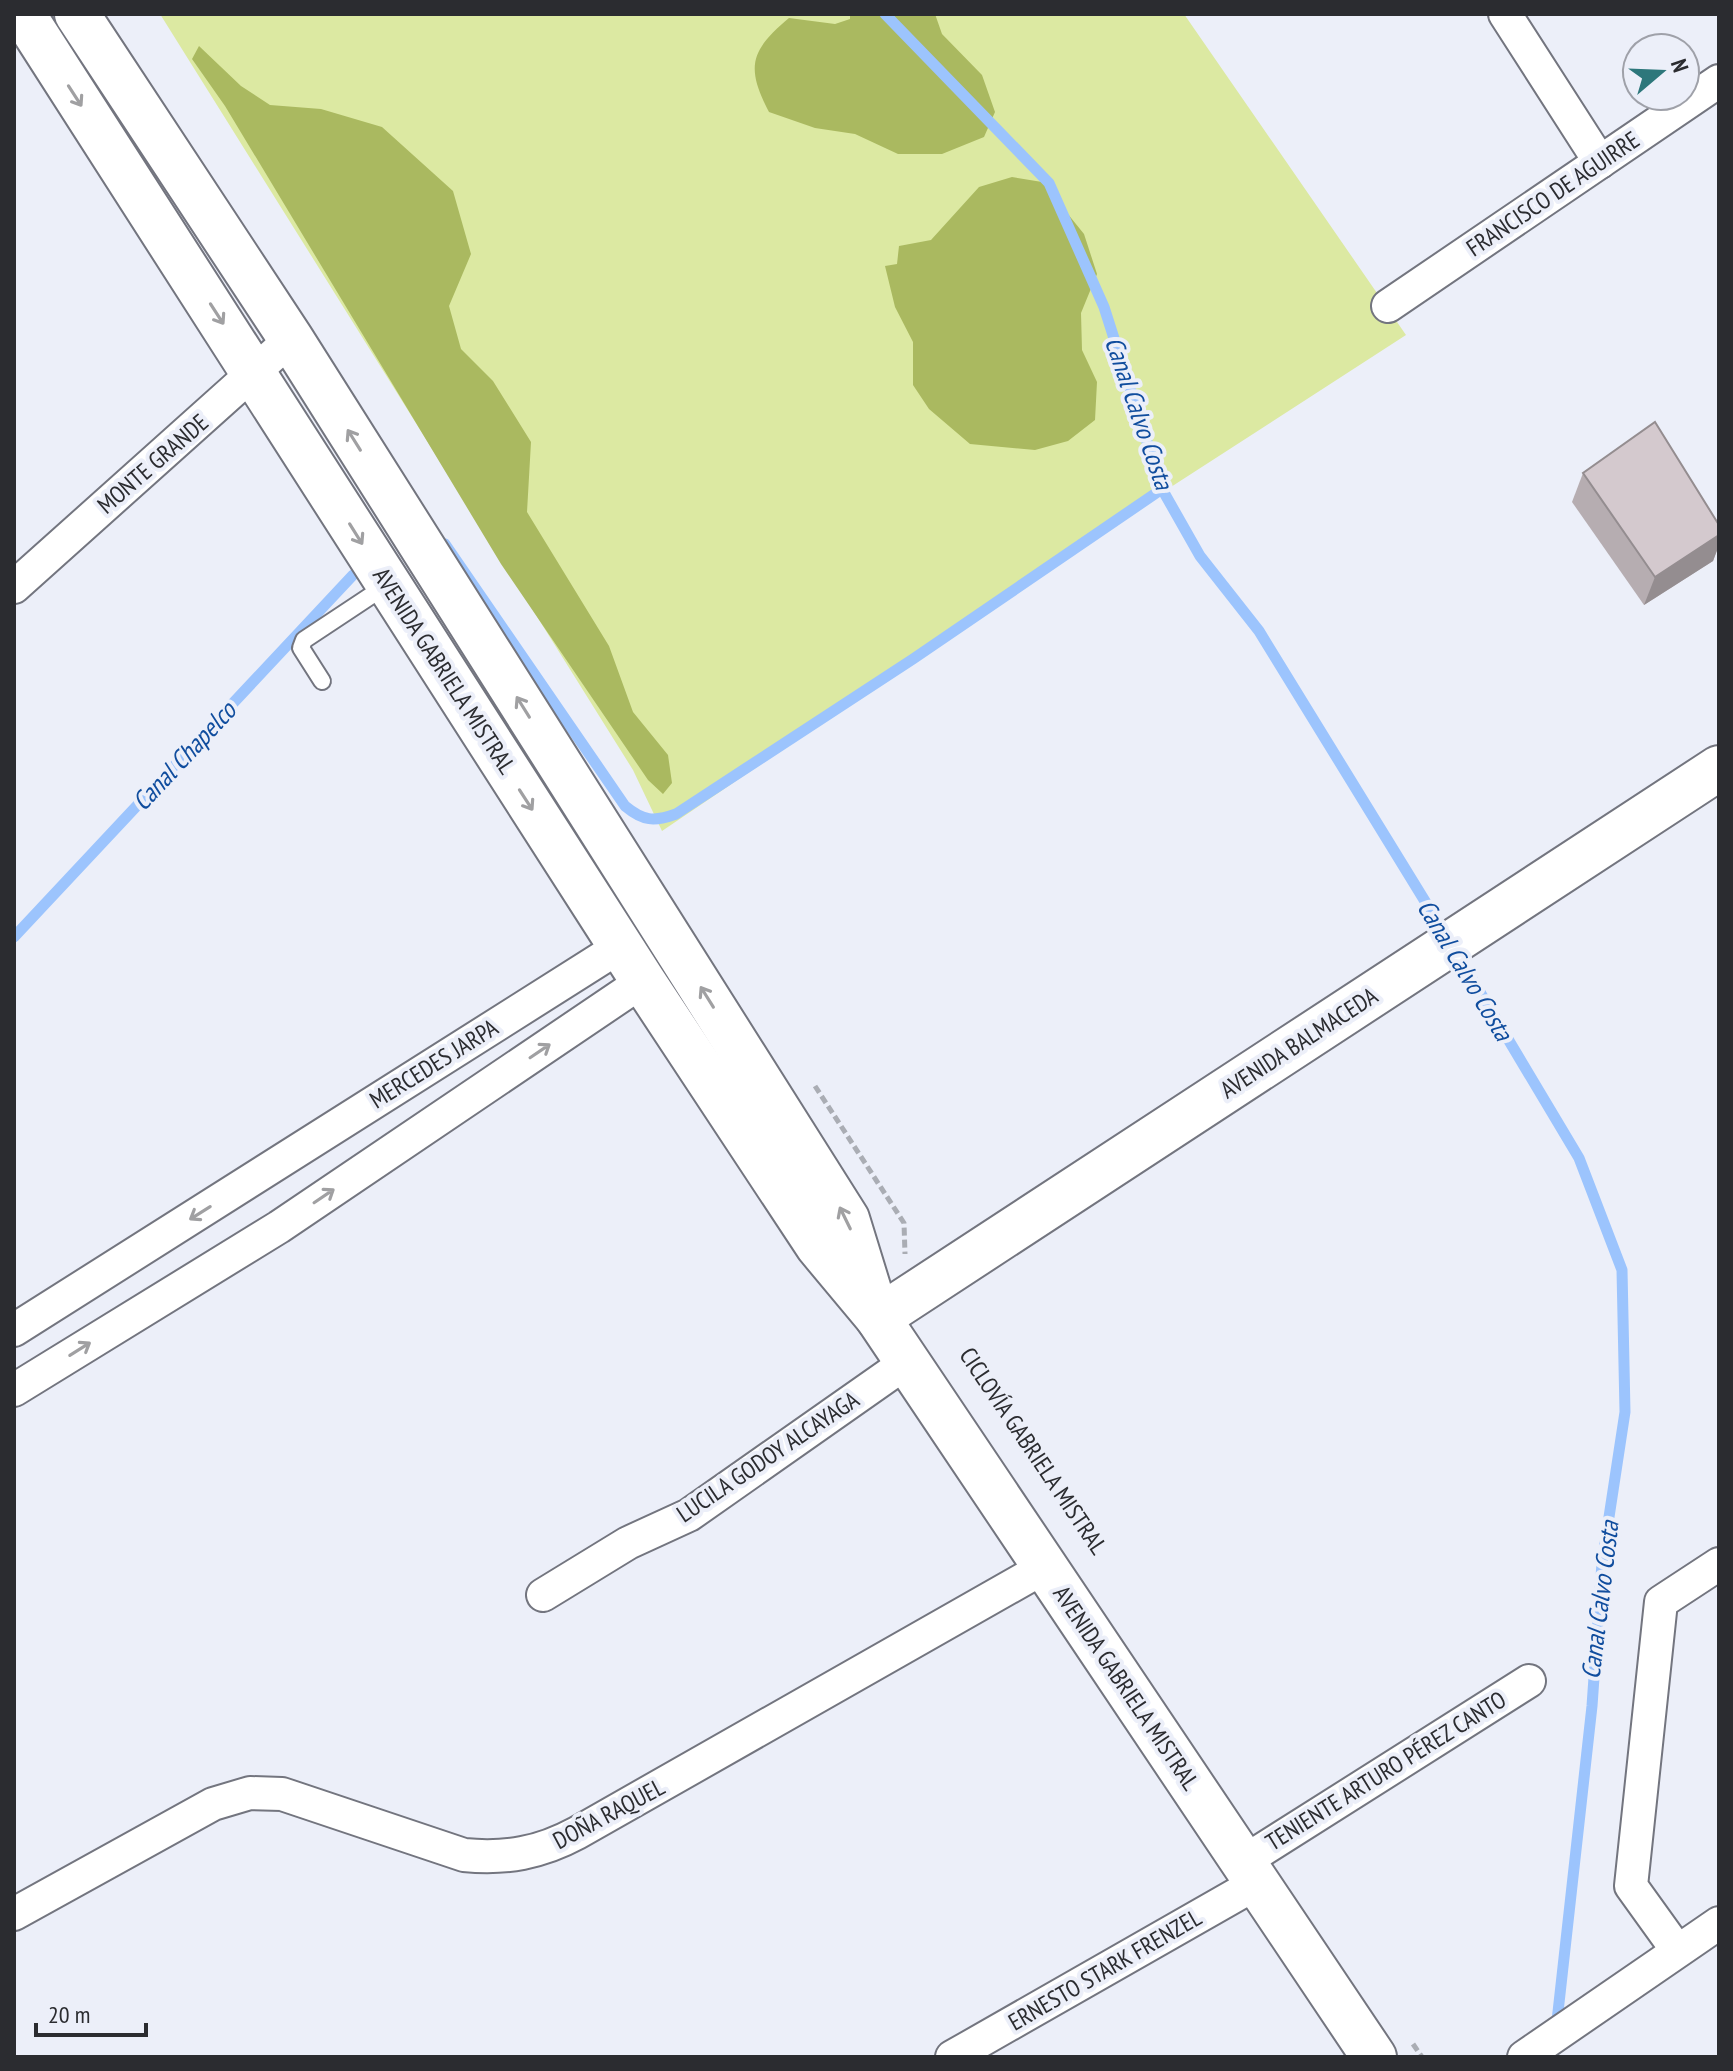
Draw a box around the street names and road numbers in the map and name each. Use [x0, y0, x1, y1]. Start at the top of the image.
street label: FRANCISCO DE AGUIRRE [1460, 124, 1645, 263]
street label: MONTE GRANDE [91, 407, 215, 520]
street label: AVENIDA GABRIELA MISTRAL [366, 562, 523, 780]
street label: AVENIDA BALMACEDA [1214, 980, 1384, 1105]
street label: MERCEDES JARPA [364, 1012, 504, 1115]
street label: CICLOVÍA GABRIELA MISTRAL [953, 1341, 1114, 1560]
street label: LUCILA GODOY ALCAYAGA [671, 1384, 865, 1529]
street label: AVENIDA GABRIELA MISTRAL [1047, 1580, 1206, 1796]
street label: TENIENTE ARTURO PÉREZ CANTO [1260, 1684, 1512, 1857]
street label: DOÑA RAQUEL [548, 1771, 670, 1856]
street label: ERNESTO STARK FRENZEL [1003, 1902, 1207, 2037]

